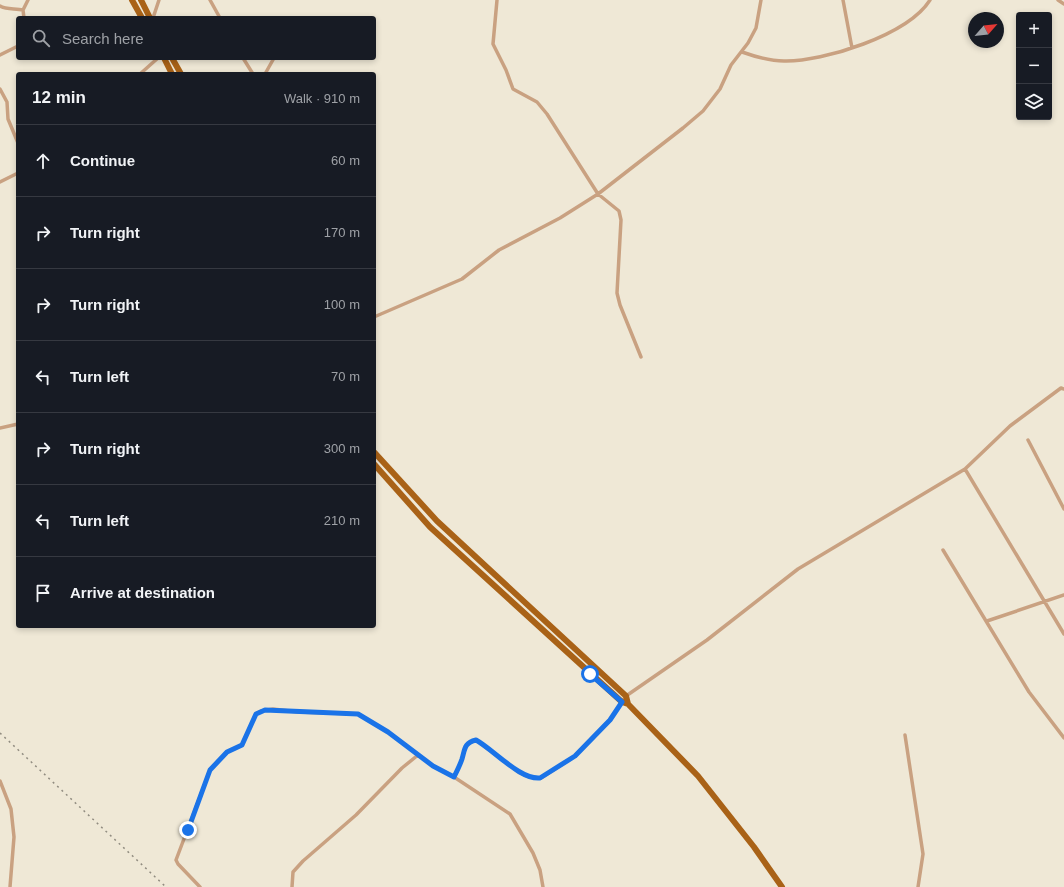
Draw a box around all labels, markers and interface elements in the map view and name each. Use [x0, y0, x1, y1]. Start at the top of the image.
north arrow [968, 12, 1004, 48]
map controls [1016, 12, 1052, 120]
button: + [1016, 12, 1052, 48]
search box [16, 16, 376, 60]
icon: search [30, 27, 52, 49]
text: Search here [62, 30, 144, 47]
button: − [1016, 48, 1052, 84]
button: layers [1016, 84, 1052, 120]
text: 12 min [32, 88, 86, 107]
text: Walk · 910 m [284, 91, 360, 106]
icon: ahead [32, 150, 54, 172]
text: Continue [70, 152, 135, 169]
text: 60 m [331, 153, 360, 168]
icon: right [32, 222, 54, 244]
text: Turn right [70, 224, 140, 241]
text: 170 m [324, 225, 360, 240]
icon: right [32, 294, 54, 316]
text: Turn right [70, 296, 140, 313]
text: 100 m [324, 297, 360, 312]
icon: left [32, 366, 54, 388]
text: Turn left [70, 368, 129, 385]
text: 70 m [331, 369, 360, 384]
icon: right [32, 438, 54, 460]
text: Turn right [70, 440, 140, 457]
text: 300 m [324, 441, 360, 456]
icon: left [32, 510, 54, 532]
text: Turn left [70, 512, 129, 529]
text: 210 m [324, 513, 360, 528]
icon: arrive [32, 582, 54, 604]
text: Arrive at destination [70, 584, 215, 601]
route start [581, 665, 599, 683]
route end [179, 821, 197, 839]

